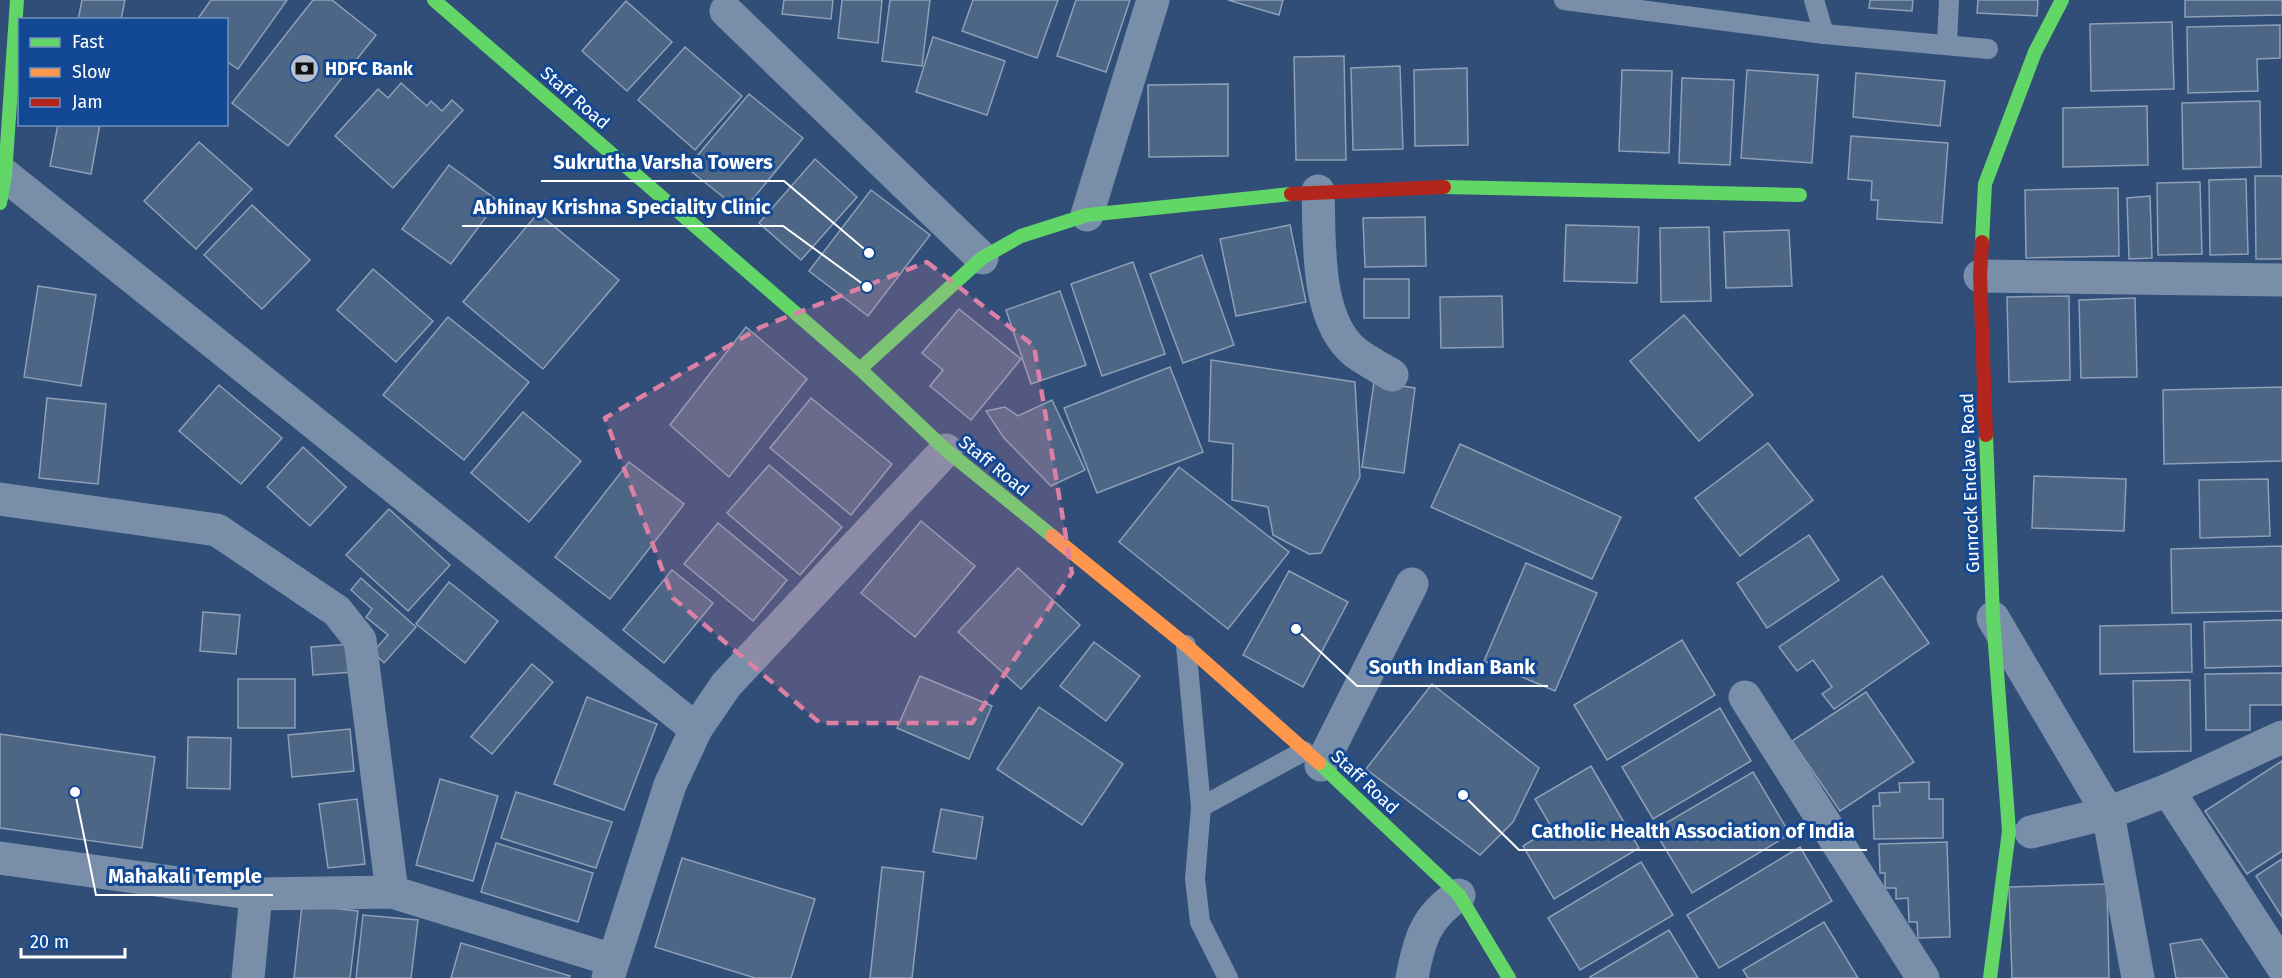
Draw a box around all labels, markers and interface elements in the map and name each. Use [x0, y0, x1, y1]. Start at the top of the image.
legend [18, 18, 228, 126]
text: Fast [72, 31, 105, 53]
bank icon: HDFC Bank [288, 53, 320, 85]
place label: HDFC Bank [325, 58, 414, 80]
text: Slow [72, 61, 111, 83]
street label: Staff Road [536, 62, 614, 134]
text: Jam [72, 91, 103, 113]
callout: Sukrutha Varsha Towers [541, 143, 784, 181]
text: Sukrutha Varsha Towers [553, 150, 773, 174]
callout: Abhinay Krishna Speciality Clinic [462, 188, 783, 226]
text: Abhinay Krishna Speciality Clinic [472, 195, 771, 219]
street label: Gunrock Enclave Road [1956, 393, 1984, 573]
street label: Staff Road [954, 431, 1034, 501]
callout: South Indian Bank [1357, 648, 1548, 686]
text: South Indian Bank [1369, 655, 1536, 679]
street label: Staff Road [1327, 745, 1403, 819]
callout: Catholic Health Association of India [1519, 812, 1867, 850]
text: Catholic Health Association of India [1531, 819, 1855, 843]
callout: Mahakali Temple [96, 857, 273, 895]
text: Mahakali Temple [108, 864, 262, 888]
scale bar [21, 921, 124, 959]
text: 20 m [30, 931, 69, 953]

